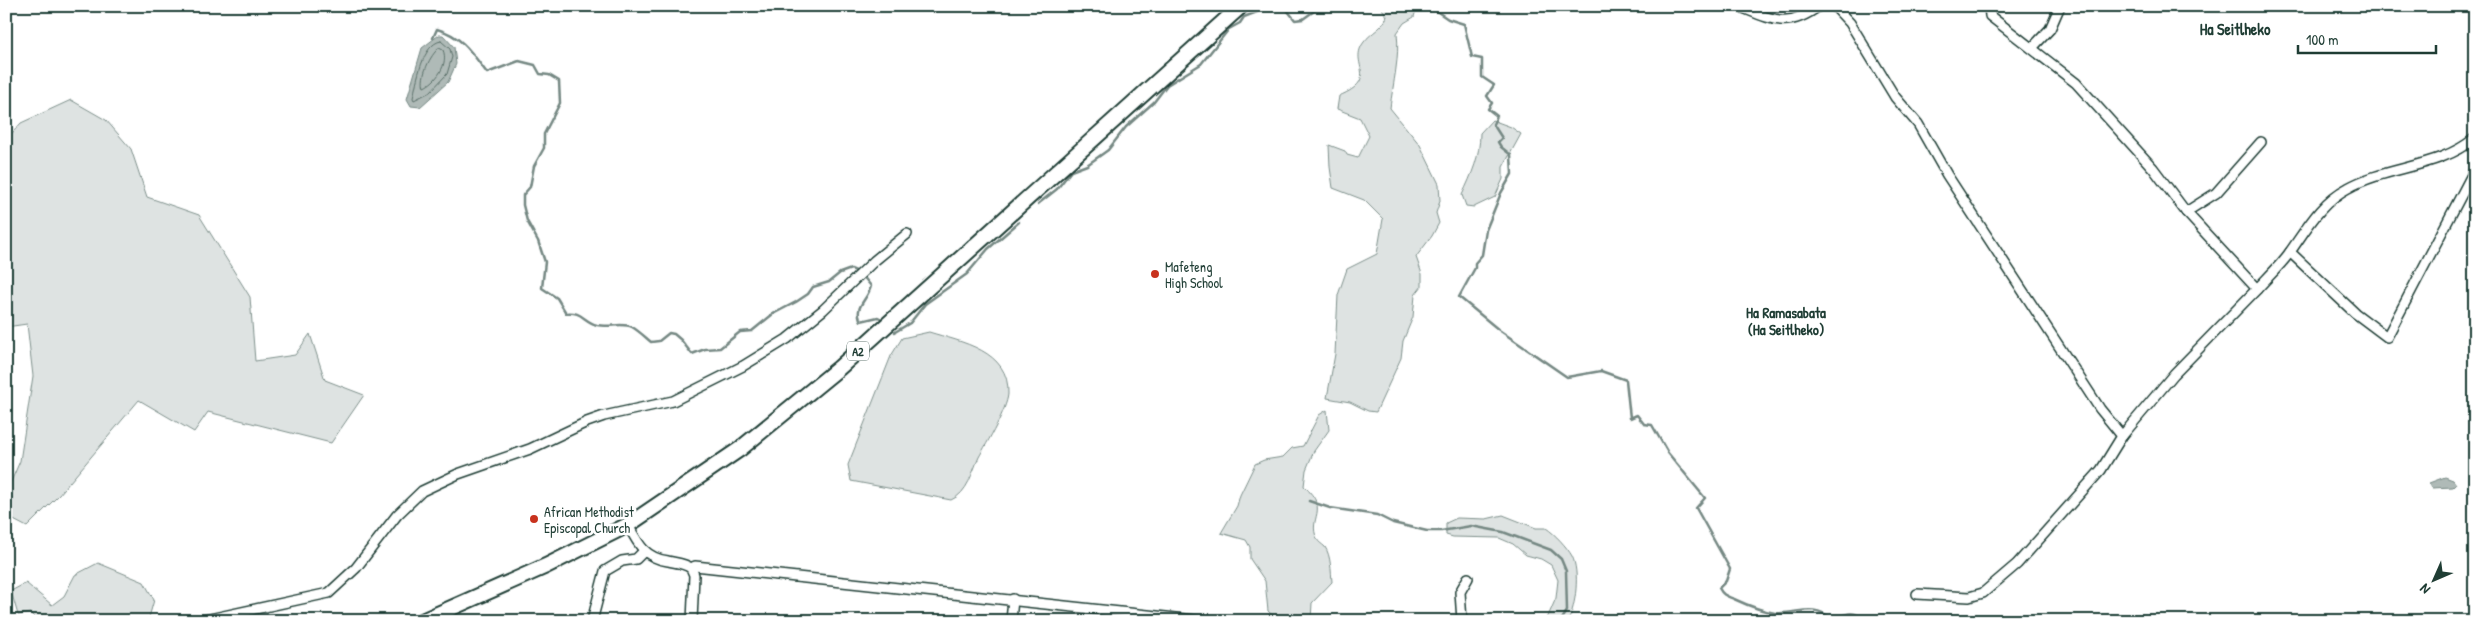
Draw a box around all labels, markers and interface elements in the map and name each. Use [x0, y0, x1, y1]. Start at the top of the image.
district label: Ha Seitlheko [2200, 18, 2271, 40]
scale bar [2298, 22, 2436, 54]
text: 100 m [2306, 29, 2339, 50]
place label: Mafeteng High School [1165, 257, 1223, 293]
marker: Mafeteng High School [1149, 268, 1161, 280]
district label: Ha Ramasabata (Ha Seitlheko) [1746, 302, 1826, 340]
road number: A2 [847, 342, 869, 361]
place label: African Methodist Episcopal Church [544, 502, 634, 538]
marker: African Methodist Episcopal Church [528, 513, 540, 525]
north arrow [2408, 554, 2458, 604]
text: N [2415, 580, 2434, 599]

